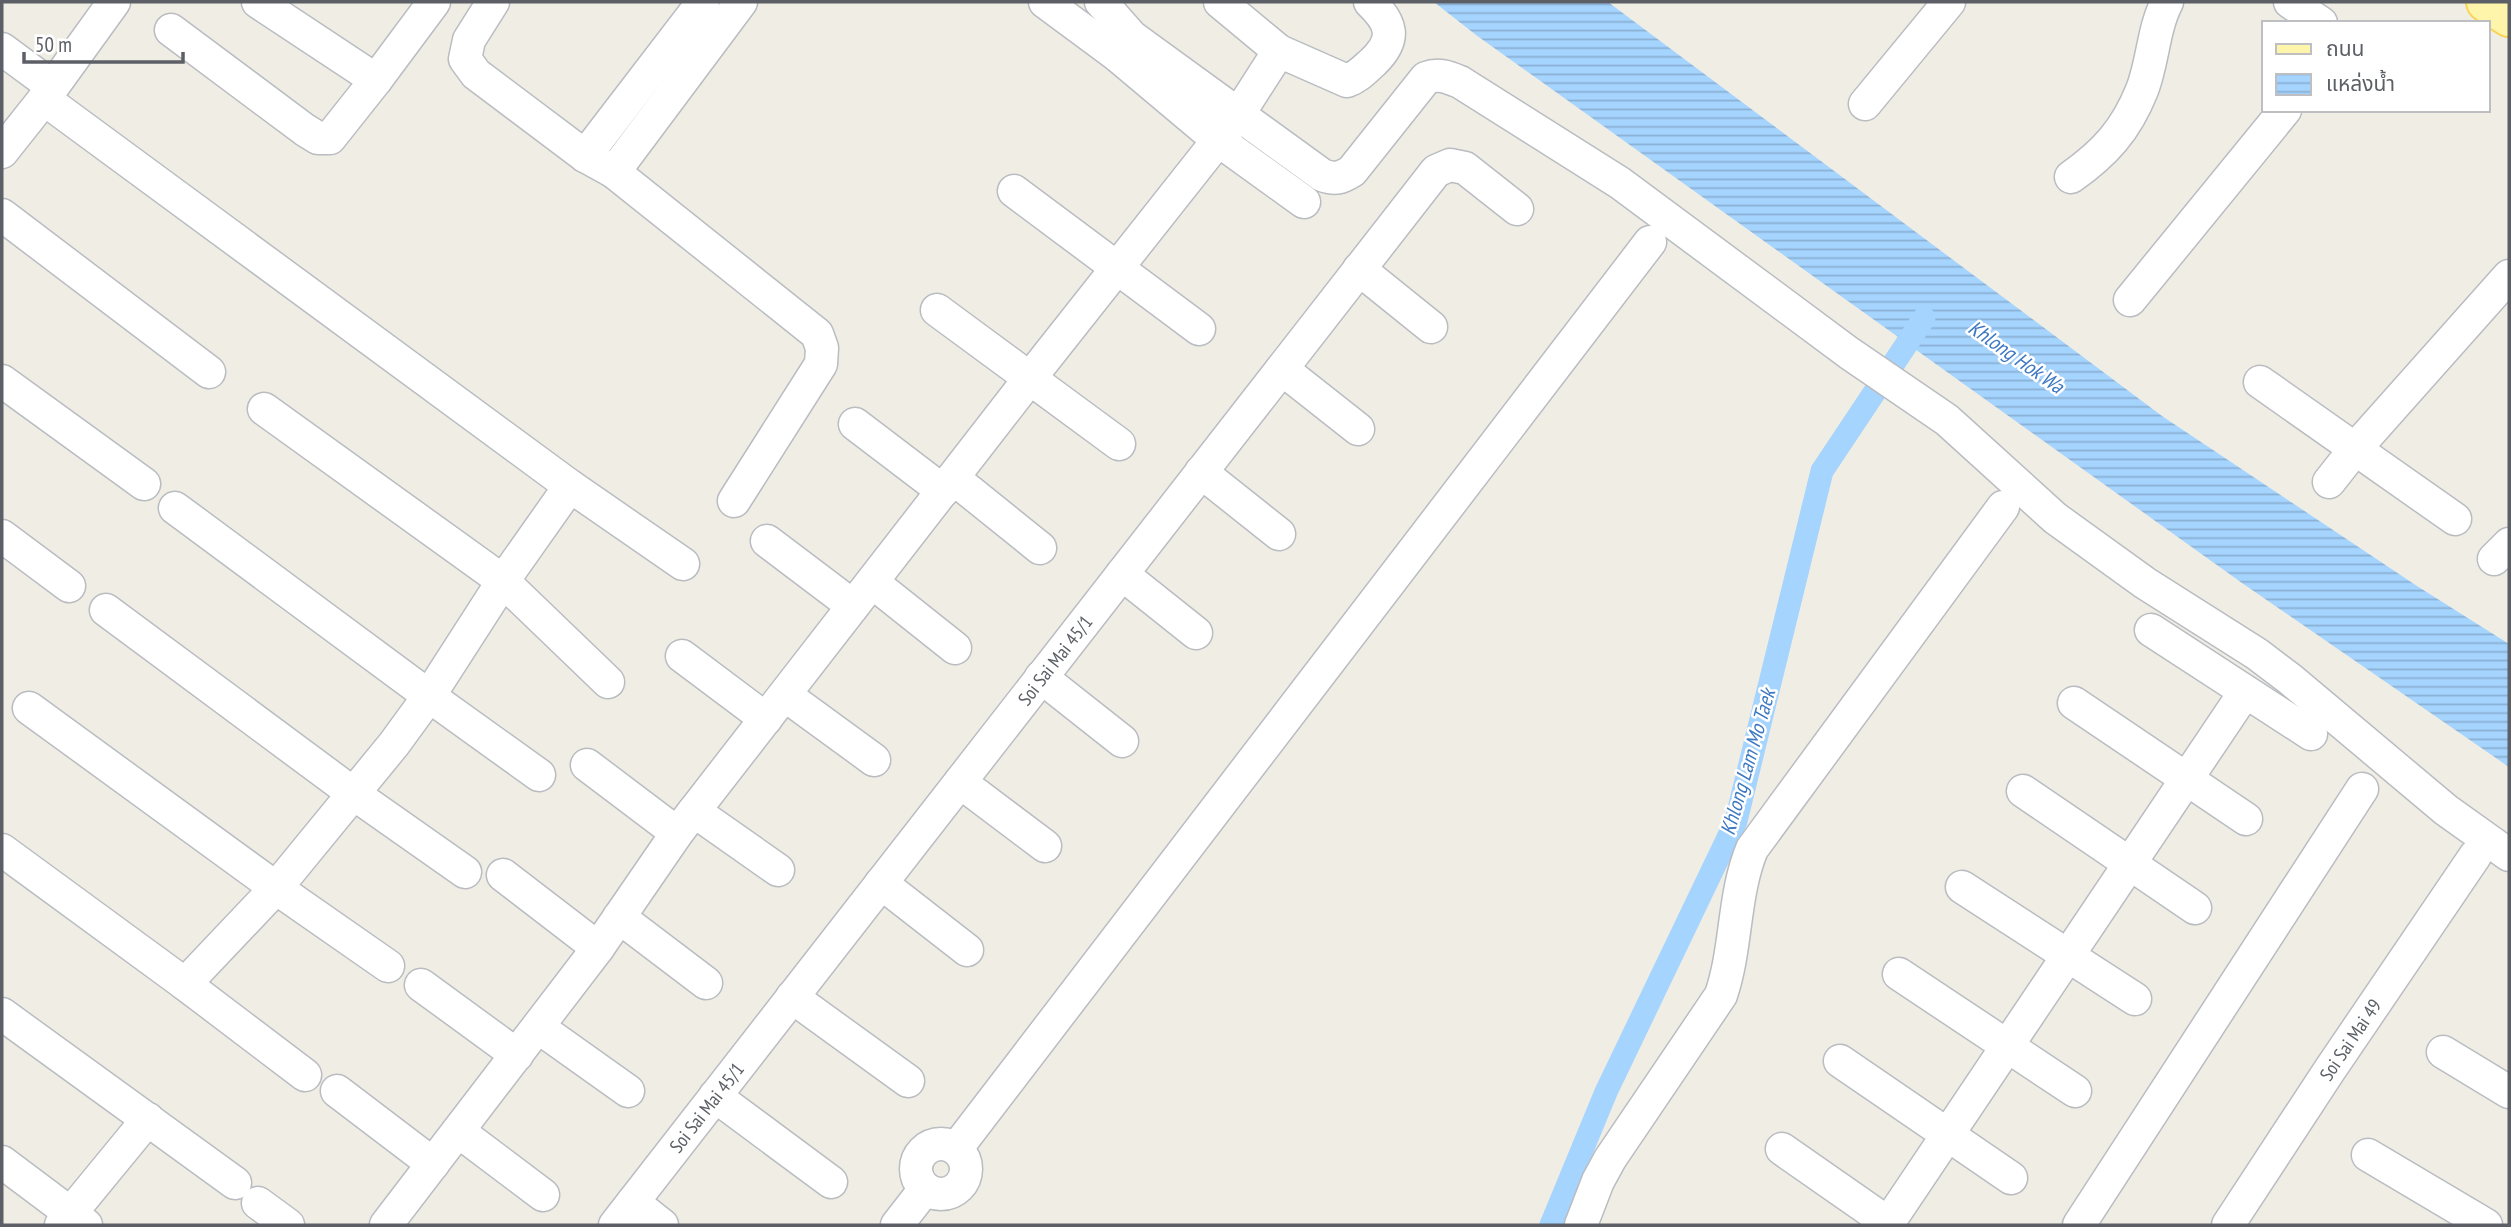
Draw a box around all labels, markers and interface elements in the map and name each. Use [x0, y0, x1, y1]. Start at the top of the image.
scale bar [24, 21, 184, 65]
legend [2262, 21, 2490, 112]
text: 50 m [35, 31, 72, 58]
text: ถนน [2326, 35, 2364, 62]
text: แหล่งน้ำ [2326, 69, 2395, 97]
water label: Khlong Hok Wa [1963, 314, 2070, 400]
street label: Soi Sai Mai 45/1 [1012, 610, 1098, 710]
water label: Khlong Lam Mo Taek [1714, 683, 1782, 838]
street label: Soi Sai Mai 49 [2314, 994, 2386, 1085]
street label: Soi Sai Mai 45/1 [664, 1058, 749, 1157]

